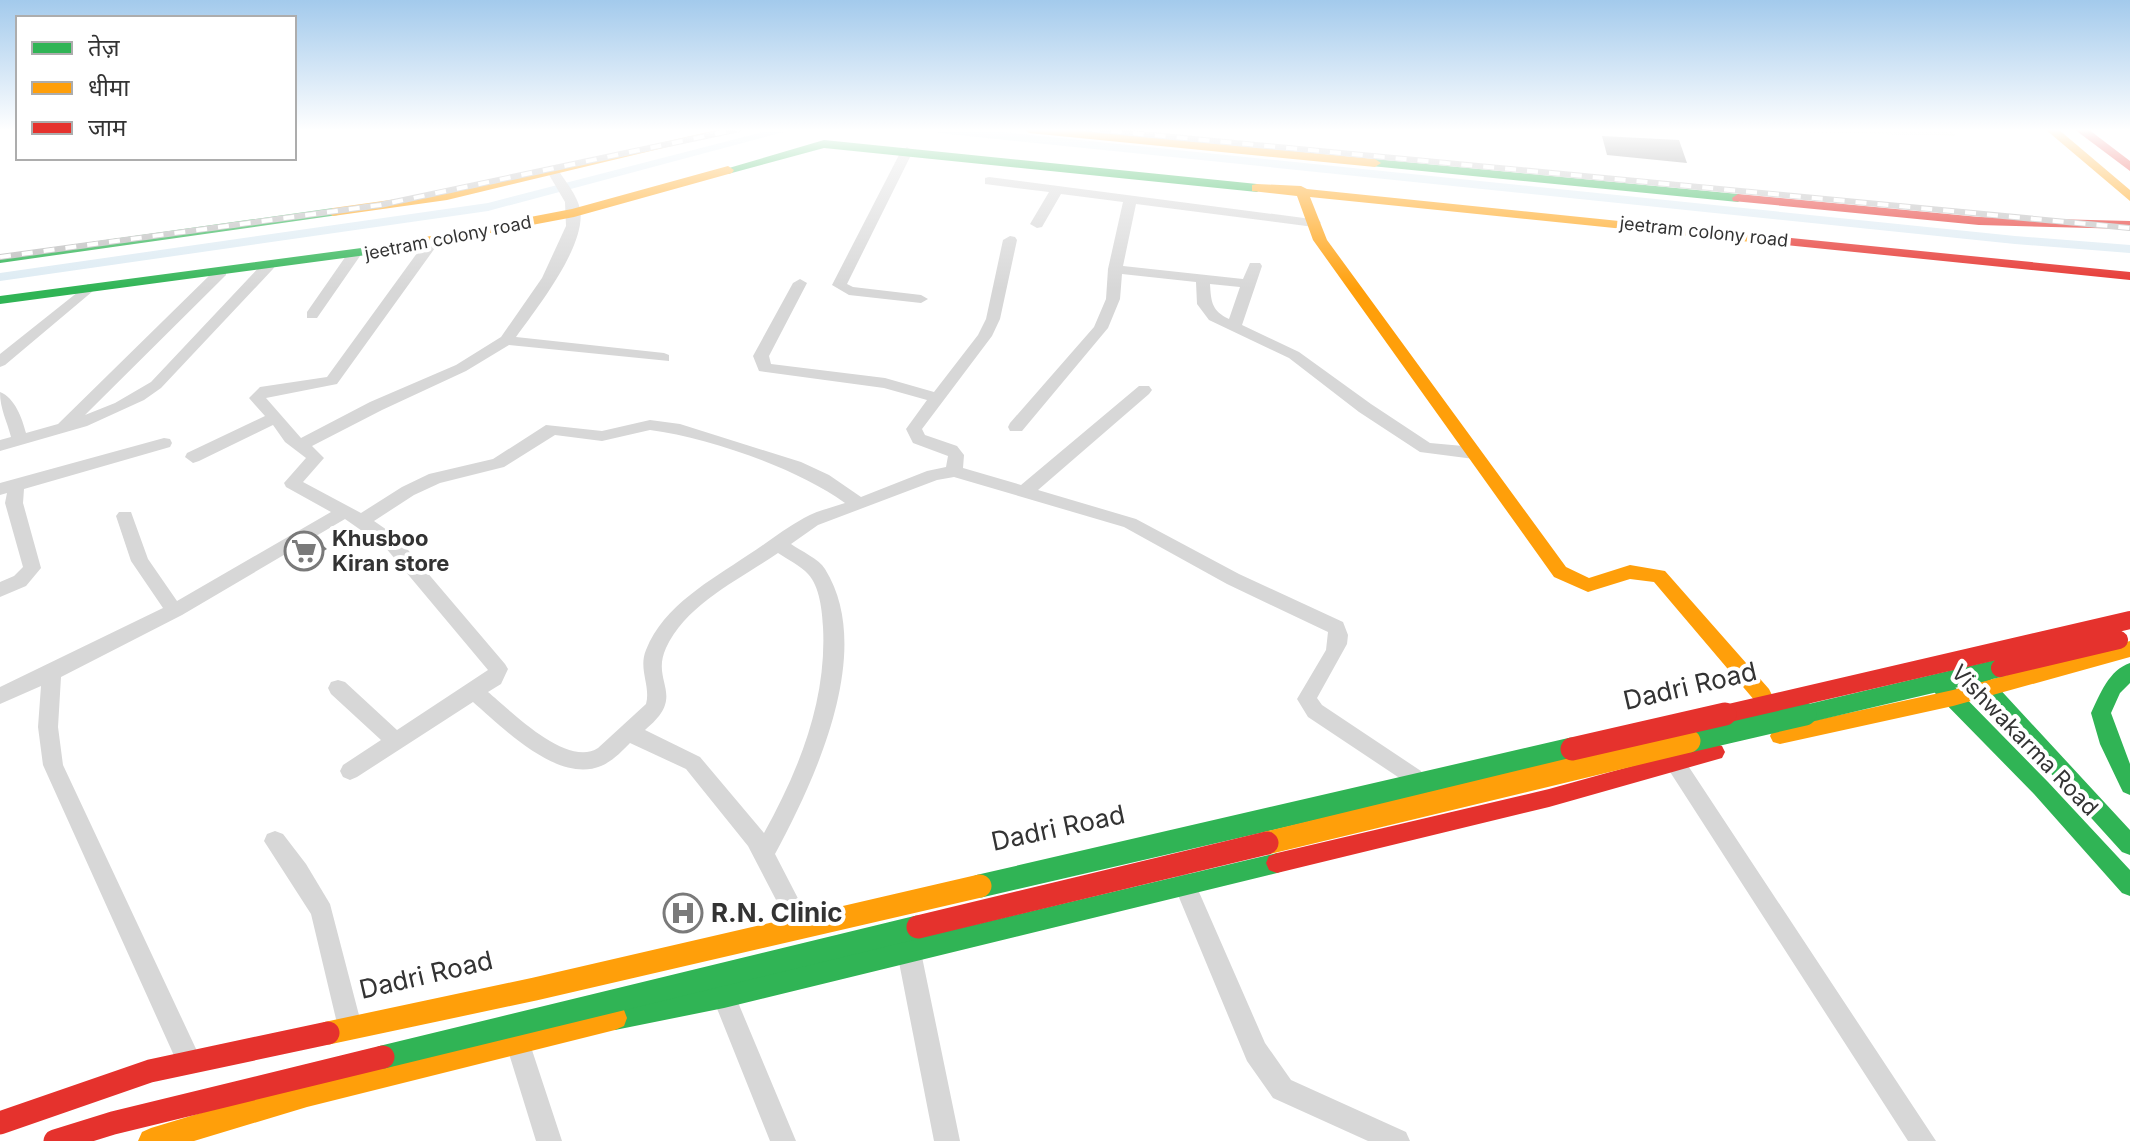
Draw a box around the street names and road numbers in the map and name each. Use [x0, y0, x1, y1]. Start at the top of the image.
street label: jeetram colony road [362, 211, 533, 264]
street label: jeetram colony road [1618, 212, 1789, 251]
street label: Dadri Road [1620, 655, 1760, 716]
street label: Vishwakarma Road [1946, 659, 2104, 821]
street label: Dadri Road [988, 798, 1128, 857]
street label: Dadri Road [356, 944, 496, 1005]

